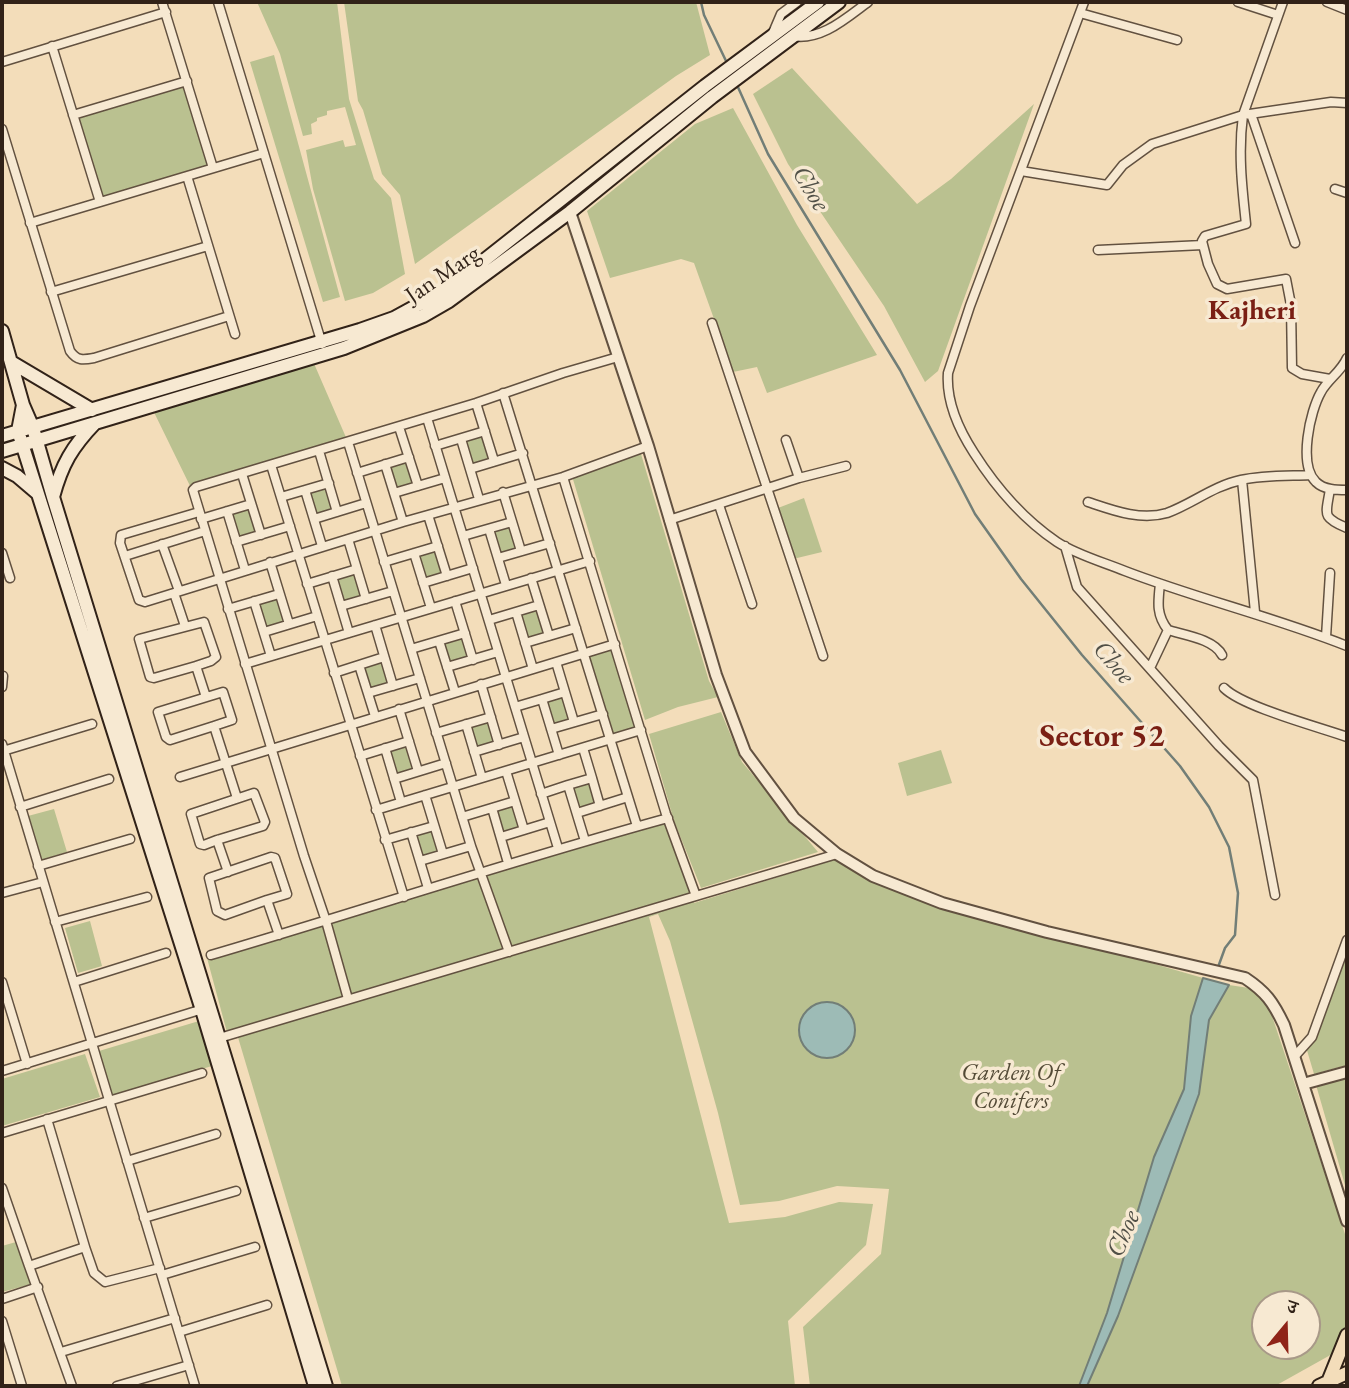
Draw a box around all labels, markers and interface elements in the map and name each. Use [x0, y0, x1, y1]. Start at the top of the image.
water label: Choe [784, 160, 836, 218]
street label: Jan Marg [400, 239, 486, 311]
district label: Kajheri [1208, 294, 1296, 328]
water label: Choe [1086, 635, 1140, 691]
district label: Sector 52 [1039, 718, 1165, 756]
park label: Garden Of Conifers [961, 1059, 1061, 1115]
water label: Choe [1100, 1206, 1148, 1262]
north arrow [1251, 1290, 1321, 1360]
text: उ [1284, 1293, 1301, 1320]

